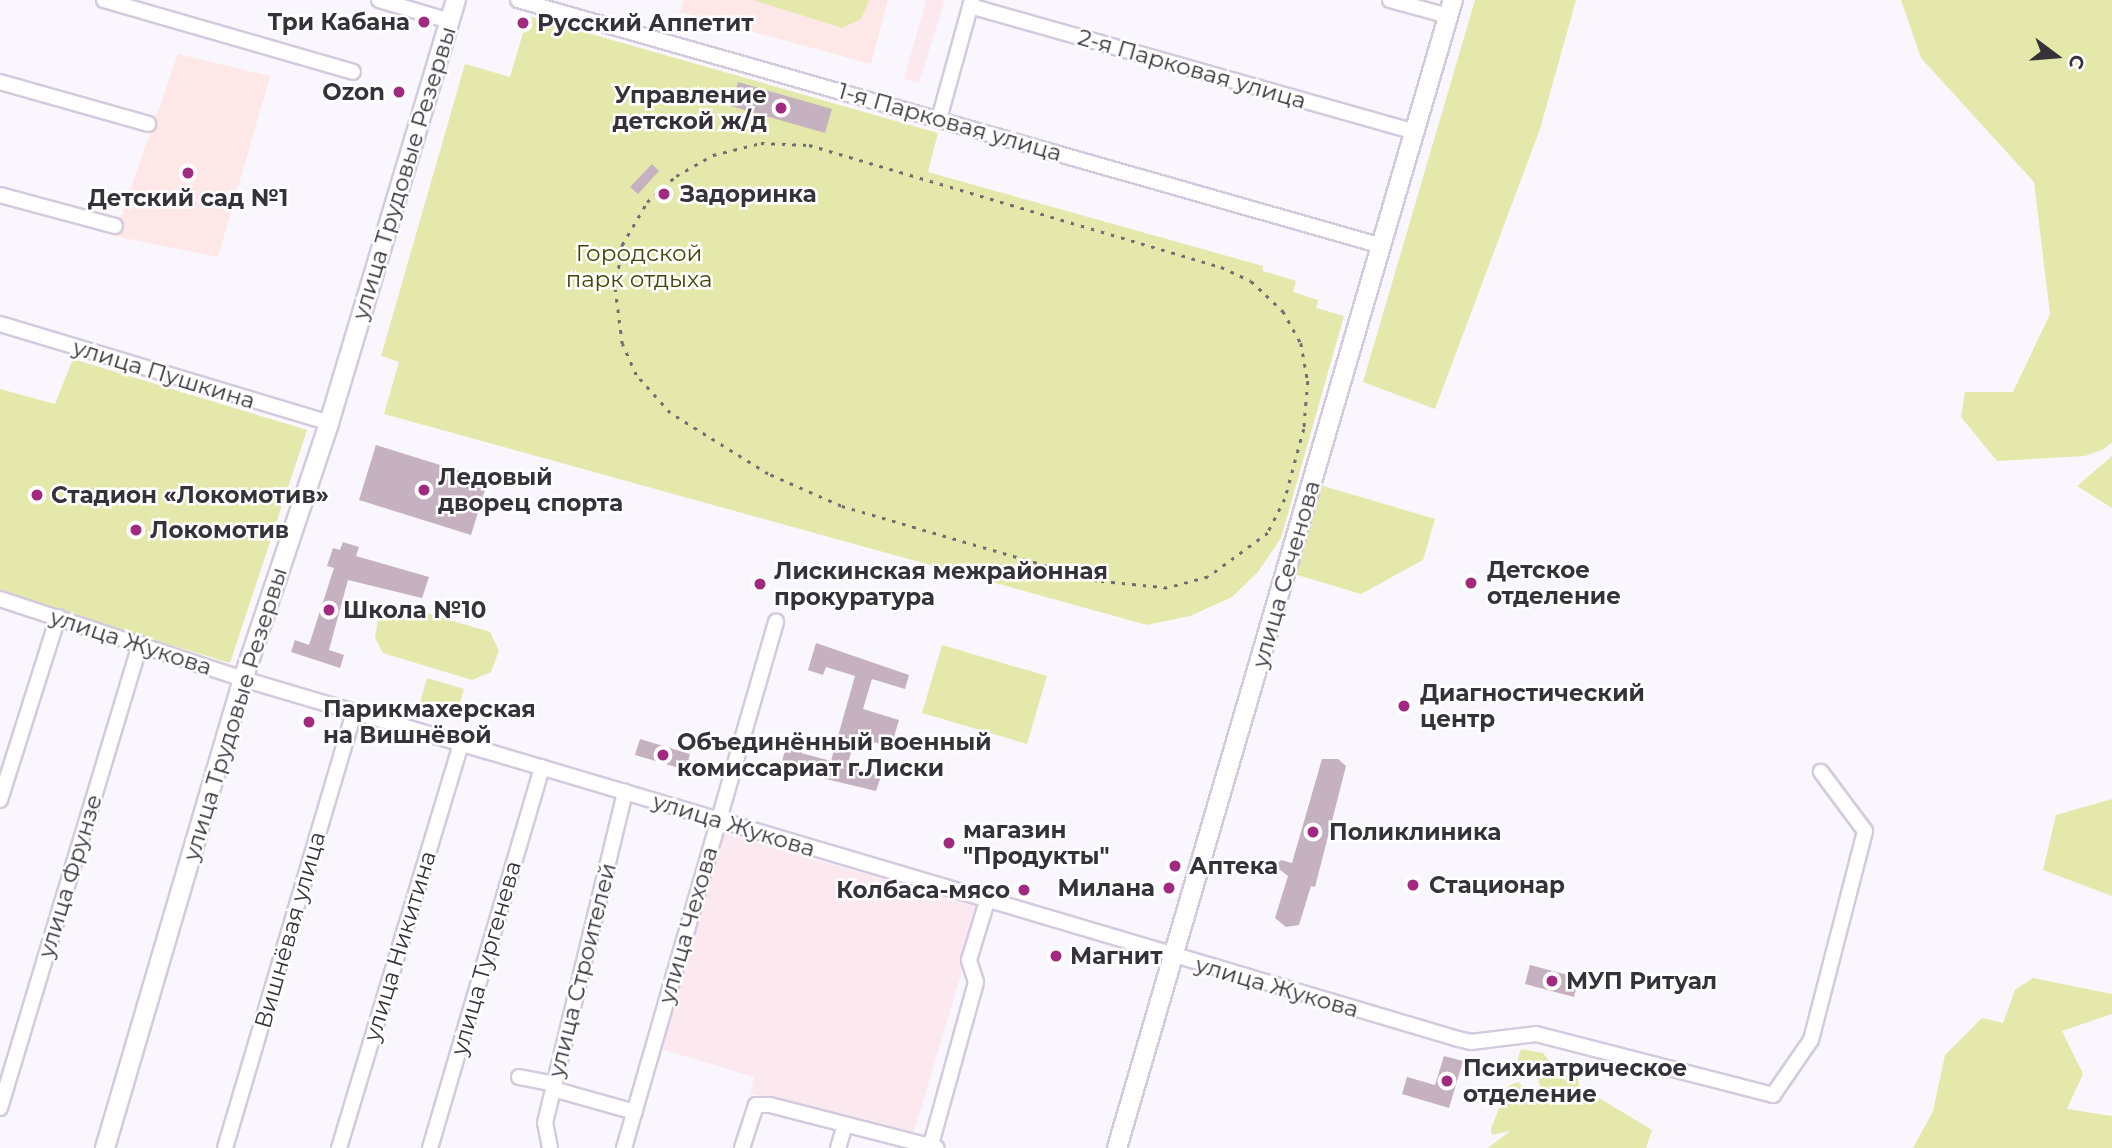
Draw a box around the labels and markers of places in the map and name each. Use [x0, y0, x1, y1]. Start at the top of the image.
place label: Три Кабана [267, 8, 410, 36]
place label: Русский Аппетит [537, 9, 754, 37]
marker: Три Кабана [416, 14, 432, 30]
marker: Русский Аппетит [515, 15, 531, 31]
place label: Ozon [322, 78, 385, 106]
place label: Управление детской ж/д [612, 81, 767, 135]
marker: Ozon [391, 84, 407, 100]
marker: Управление детской ж/д [773, 100, 789, 116]
marker: Детский сад №1 [180, 165, 196, 181]
place label: Задоринка [680, 180, 817, 208]
place label: Детский сад №1 [88, 184, 288, 212]
marker: Задоринка [654, 184, 674, 204]
place label: Ледовый дворец спорта [438, 463, 623, 517]
place label: Стадион «Локомотив» [51, 481, 329, 509]
marker: Ледовый дворец спорта [416, 482, 432, 498]
marker: Стадион «Локомотив» [29, 487, 45, 503]
place label: Локомотив [150, 516, 289, 544]
marker: Локомотив [128, 522, 144, 538]
place label: Детское отделение [1487, 556, 1621, 610]
place label: Лискинская межрайонная прокуратура [774, 557, 1108, 611]
marker: Детское отделение [1461, 573, 1481, 593]
marker: Лискинская межрайонная прокуратура [752, 576, 768, 592]
place label: Школа №10 [343, 596, 486, 624]
marker: Школа №10 [321, 602, 337, 618]
place label: Диагностический центр [1420, 679, 1645, 733]
place label: Парикмахерская на Вишнёвой [323, 695, 536, 749]
marker: Диагностический центр [1394, 696, 1414, 716]
marker: Парикмахерская на Вишнёвой [301, 714, 317, 730]
place label: Объединённый военный комиссариат г.Лиски [677, 728, 992, 782]
marker: Объединённый военный комиссариат г.Лиски [655, 747, 671, 763]
place label: магазин "Продукты" [963, 816, 1110, 870]
place label: Поликлиника [1329, 818, 1501, 846]
marker: Поликлиника [1303, 822, 1323, 842]
marker: магазин "Продукты" [941, 835, 957, 851]
place label: Аптека [1189, 852, 1278, 880]
marker: Аптека [1167, 858, 1183, 874]
place label: Стационар [1429, 871, 1565, 899]
place label: Милана [1057, 874, 1155, 902]
marker: Стационар [1403, 875, 1423, 895]
place label: Колбаса-мясо [836, 876, 1010, 904]
marker: Милана [1161, 880, 1177, 896]
marker: Колбаса-мясо [1016, 882, 1032, 898]
place label: Магнит [1070, 942, 1162, 970]
marker: Магнит [1048, 948, 1064, 964]
place label: МУП Ритуал [1566, 967, 1717, 995]
marker: МУП Ритуал [1544, 973, 1560, 989]
place label: Психиатрическое отделение [1463, 1054, 1687, 1108]
marker: Психиатрическое отделение [1437, 1071, 1457, 1091]

